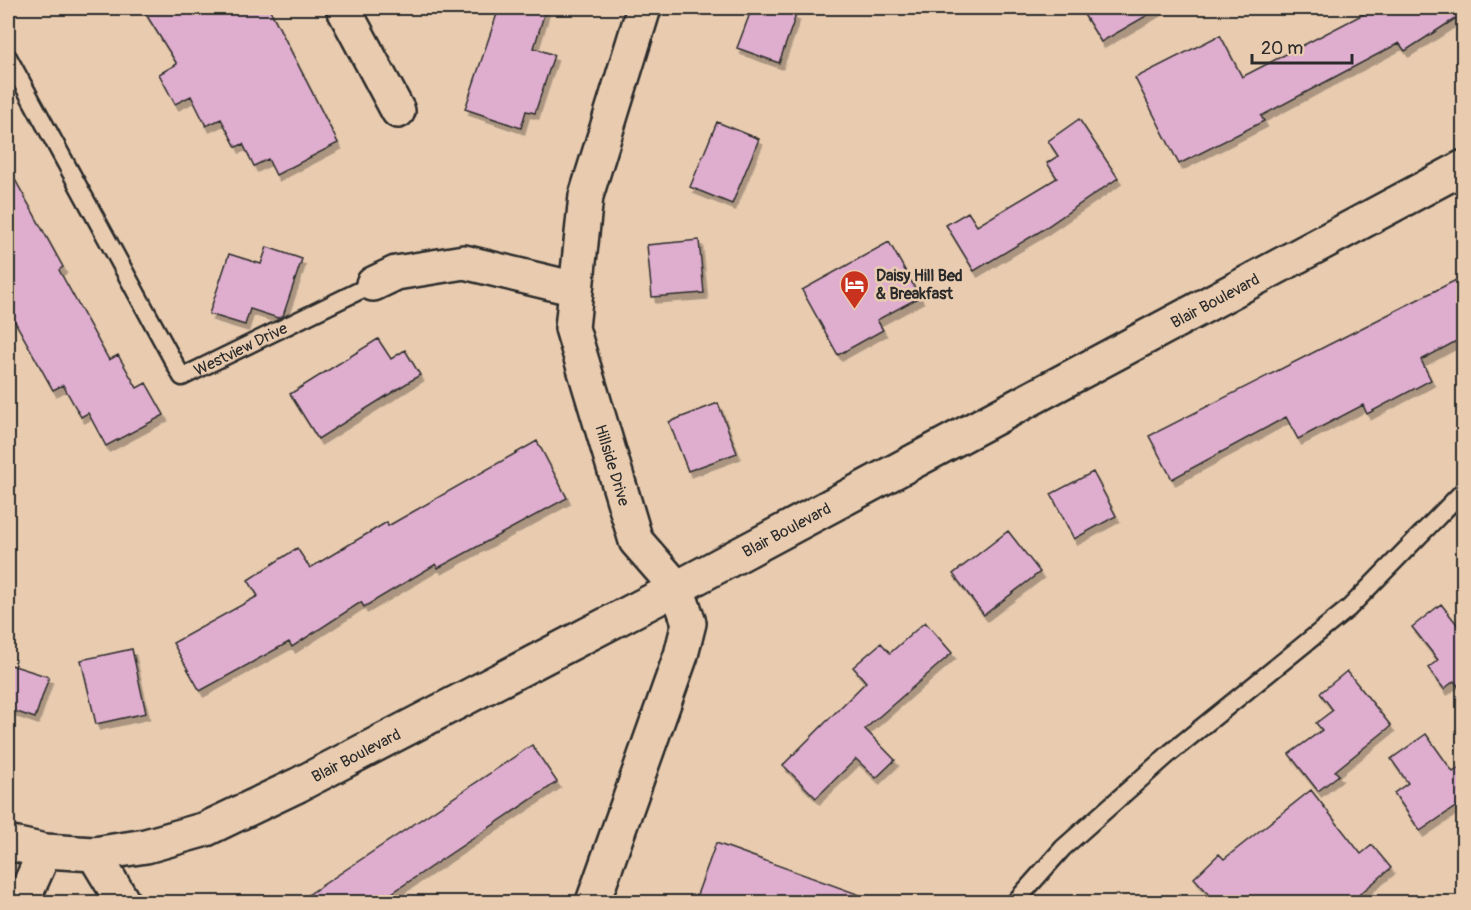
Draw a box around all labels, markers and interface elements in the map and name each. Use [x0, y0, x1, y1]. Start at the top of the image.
scale bar [1252, 27, 1352, 65]
text: 20 m [1261, 37, 1303, 60]
place label: Daisy Hill Bed & Breakfast [876, 266, 963, 304]
hotel icon: Daisy Hill Bed & Breakfast [839, 268, 871, 310]
street label: Blair Boulevard [1168, 269, 1263, 333]
street label: Westview Drive [191, 318, 291, 381]
street label: Hillside Drive [590, 422, 634, 509]
street label: Blair Boulevard [739, 499, 835, 562]
street label: Blair Boulevard [308, 724, 404, 787]

